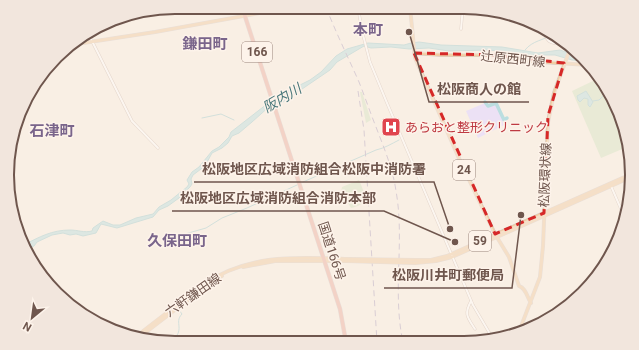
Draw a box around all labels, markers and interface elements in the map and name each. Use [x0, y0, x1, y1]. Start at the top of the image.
district label: 本町 [353, 21, 383, 39]
district label: 鎌田町 [181, 35, 228, 53]
road number: 166 [242, 42, 272, 62]
street label: 辻原西町線 [480, 48, 546, 70]
callout: 松阪商人の館 [429, 76, 529, 102]
water label: 阪内川 [260, 79, 306, 116]
text: 松阪商人の館 [437, 81, 521, 97]
hospital icon: あらおと整形クリニック [380, 116, 402, 138]
place label: あらおと整形クリニック [405, 120, 548, 135]
district label: 石津町 [29, 122, 75, 140]
street label: 松阪環状線 [536, 142, 554, 208]
callout: 松阪地区広域消防組合松阪中消防署 [194, 156, 434, 182]
road number: 24 [453, 160, 475, 180]
text: 松阪地区広域消防組合松阪中消防署 [202, 161, 426, 177]
callout: 松阪地区広域消防組合消防本部 [172, 185, 384, 211]
text: 松阪地区広域消防組合消防本部 [180, 190, 376, 206]
street label: 国道166号 [315, 220, 349, 282]
road number: 59 [469, 231, 491, 251]
district label: 久保田町 [147, 232, 207, 250]
callout: 松阪川井町郵便局 [384, 262, 512, 288]
text: 松阪川井町郵便局 [392, 267, 504, 283]
street label: 六軒鎌田線 [162, 270, 224, 320]
north arrow [12, 298, 52, 338]
text: N [21, 319, 34, 334]

